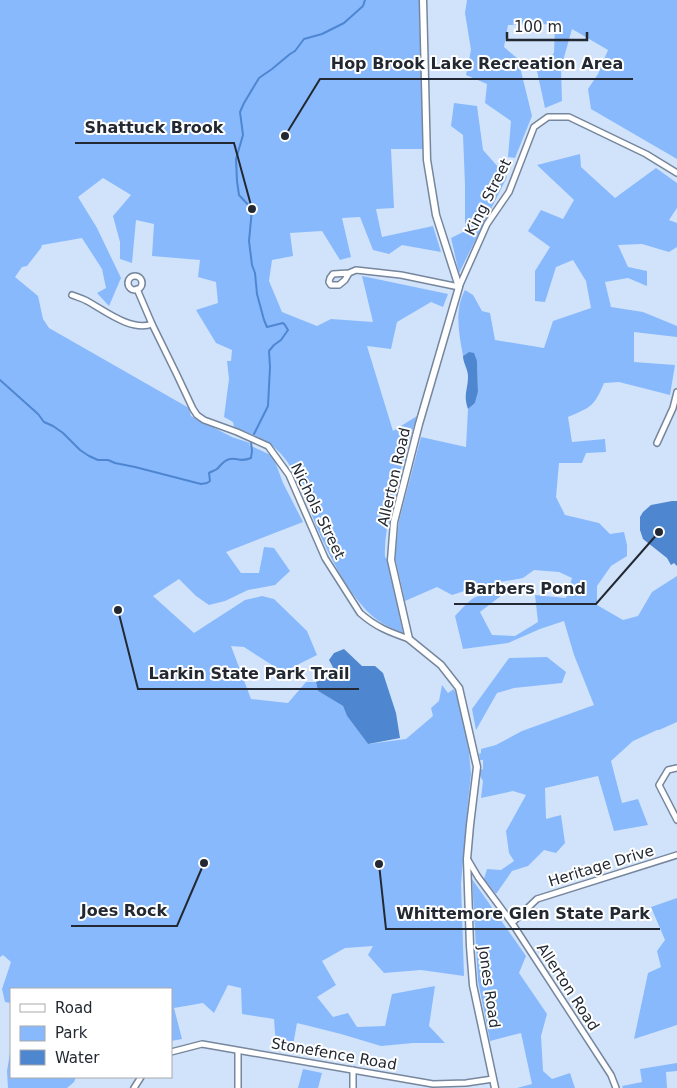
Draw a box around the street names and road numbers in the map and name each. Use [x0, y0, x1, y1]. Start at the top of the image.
street label: King Street [461, 156, 515, 238]
street label: Allerton Road [374, 426, 414, 528]
street label: Nichols Street [287, 460, 349, 562]
street label: Heritage Drive [546, 841, 656, 891]
street label: Allerton Road [533, 940, 603, 1034]
street label: Jones Road [474, 944, 504, 1029]
street label: Stonefence Road [270, 1034, 398, 1074]

